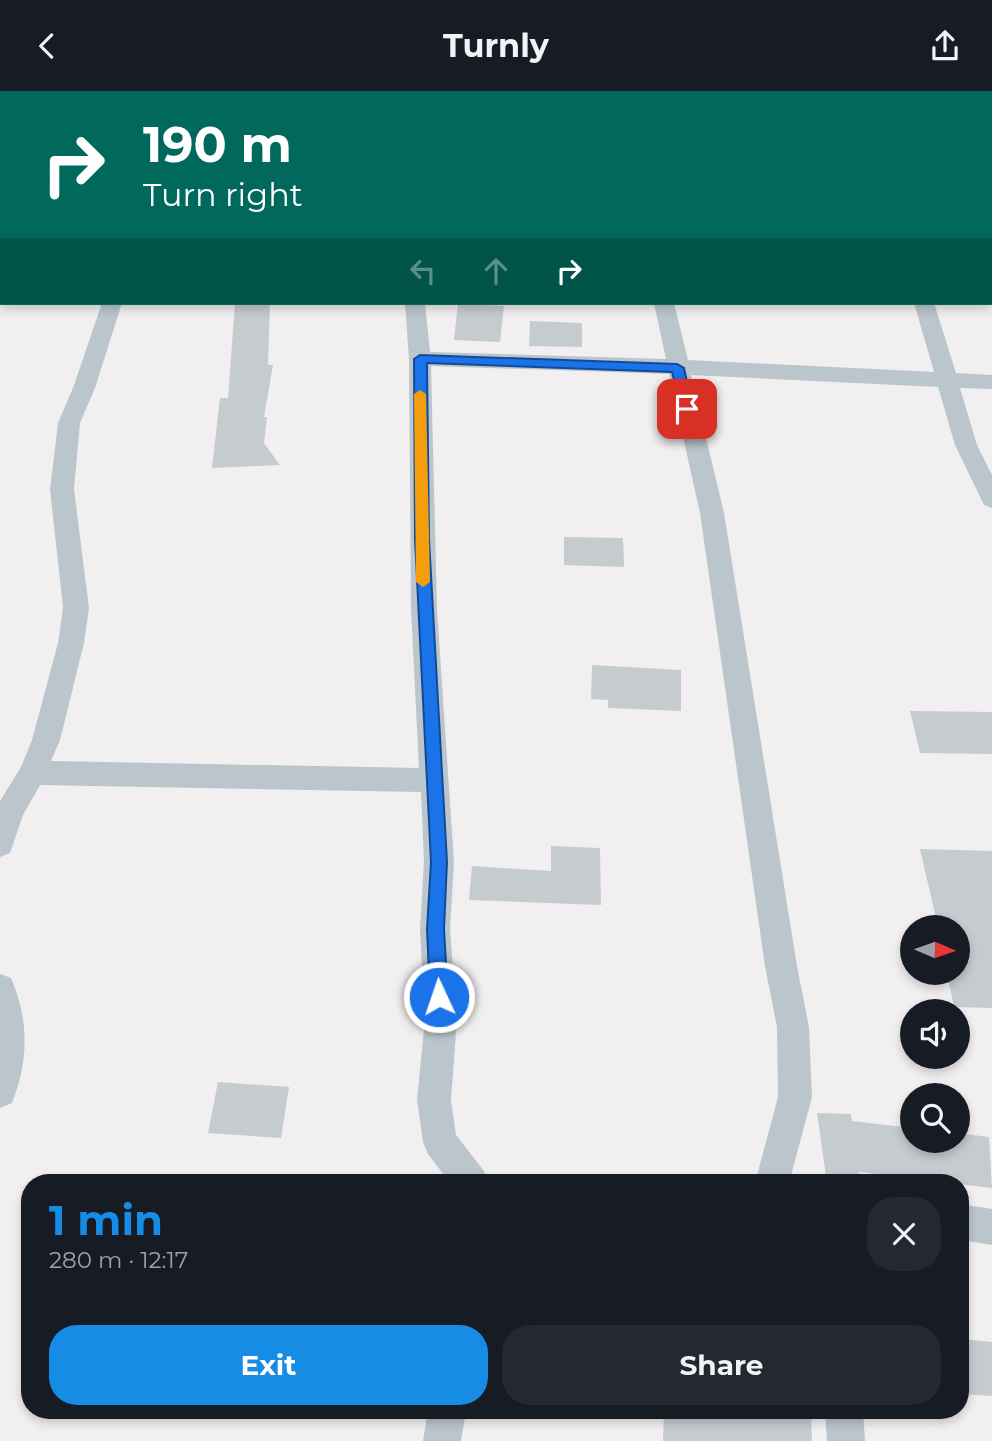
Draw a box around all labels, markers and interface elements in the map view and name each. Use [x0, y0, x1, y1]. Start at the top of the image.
text: Turnly [443, 26, 549, 65]
icon: back [28, 27, 66, 65]
icon: share [926, 27, 964, 65]
text: 190 m [143, 115, 292, 174]
icon: right [28, 119, 119, 210]
text: Turn right [143, 175, 303, 214]
icon: left [404, 252, 442, 290]
icon: ahead [477, 252, 515, 290]
icon: right [550, 252, 588, 290]
pin [657, 379, 717, 439]
icon: arrive [668, 390, 706, 428]
north arrow [900, 915, 970, 985]
map controls [900, 915, 970, 1153]
position arrow [402, 960, 476, 1034]
button: sound [900, 999, 970, 1069]
button: search [900, 1083, 970, 1153]
text: 1 min [49, 1194, 163, 1246]
button: close [867, 1197, 941, 1271]
text: 280 m · 12:17 [49, 1246, 188, 1274]
button: Exit [49, 1325, 488, 1405]
button: Share [502, 1325, 941, 1405]

